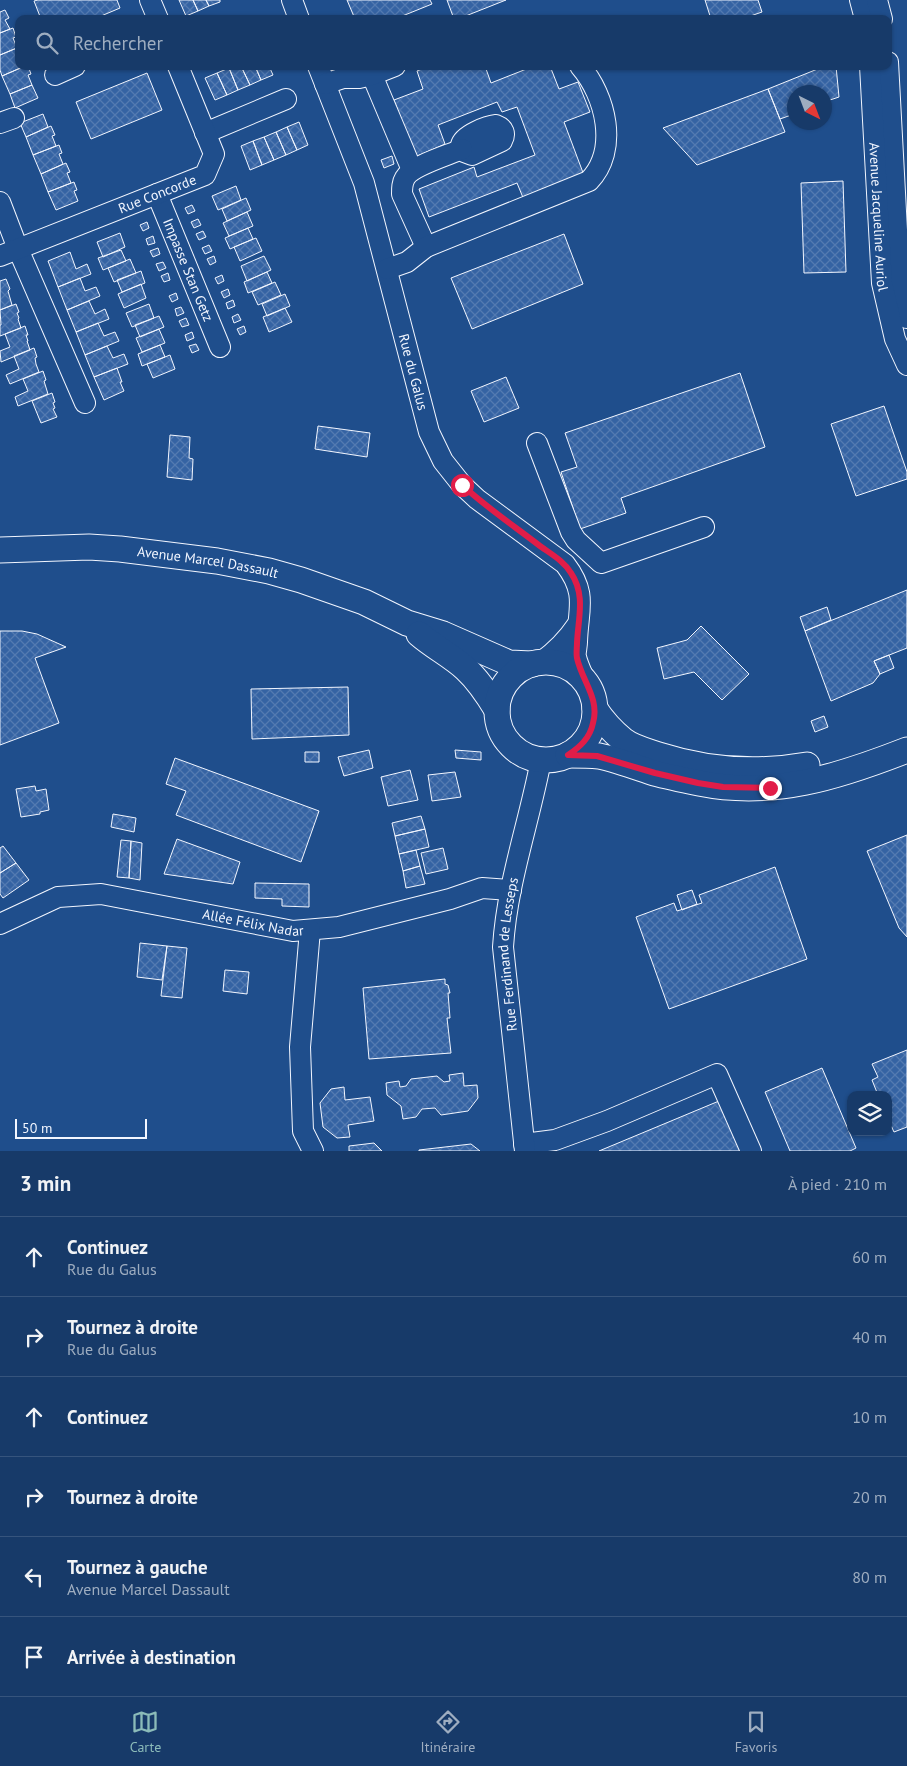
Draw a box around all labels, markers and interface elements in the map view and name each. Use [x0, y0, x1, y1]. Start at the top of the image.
search box [15, 15, 892, 70]
icon: search [33, 29, 61, 57]
text: Rechercher [73, 31, 163, 55]
north arrow [787, 85, 832, 130]
street label: Avenue Jacqueline Auriol [865, 142, 893, 293]
street label: Rue Concorde [116, 170, 199, 217]
street label: Impasse Stan Getz [159, 216, 217, 324]
street label: Rue du Galus [395, 332, 432, 412]
route start [451, 474, 474, 497]
street label: Avenue Marcel Dassault [136, 542, 281, 582]
route end [759, 777, 782, 800]
street label: Rue Ferdinand de Lesseps [494, 876, 522, 1032]
street label: Allée Félix Nadar [201, 905, 305, 940]
map controls [847, 1091, 892, 1136]
button: layers [847, 1091, 892, 1136]
scale bar [15, 1116, 148, 1139]
text: 50 m [22, 1119, 52, 1137]
text: 3 min [20, 1170, 71, 1197]
text: À pied · 210 m [788, 1174, 887, 1194]
text: Continuez [67, 1235, 148, 1259]
icon: ahead [20, 1243, 48, 1271]
text: 60 m [852, 1247, 887, 1267]
text: Rue du Galus [67, 1259, 157, 1279]
text: Tournez à droite [67, 1315, 198, 1339]
icon: right [20, 1323, 48, 1351]
text: 40 m [852, 1327, 887, 1347]
text: Rue du Galus [67, 1339, 157, 1359]
icon: ahead [20, 1403, 48, 1431]
text: Continuez [67, 1405, 148, 1429]
text: 10 m [852, 1407, 887, 1427]
icon: right [20, 1483, 48, 1511]
text: Tournez à droite [67, 1485, 198, 1509]
text: 20 m [852, 1487, 887, 1507]
text: Tournez à gauche [67, 1555, 208, 1579]
icon: left [20, 1563, 48, 1591]
text: 80 m [852, 1567, 887, 1587]
text: Avenue Marcel Dassault [67, 1579, 230, 1599]
icon: arrive [20, 1643, 48, 1671]
text: Arrivée à destination [67, 1645, 236, 1669]
tab: Carte [130, 1708, 161, 1756]
tab: Itinéraire [421, 1708, 475, 1756]
tab: Favoris [735, 1708, 777, 1756]

